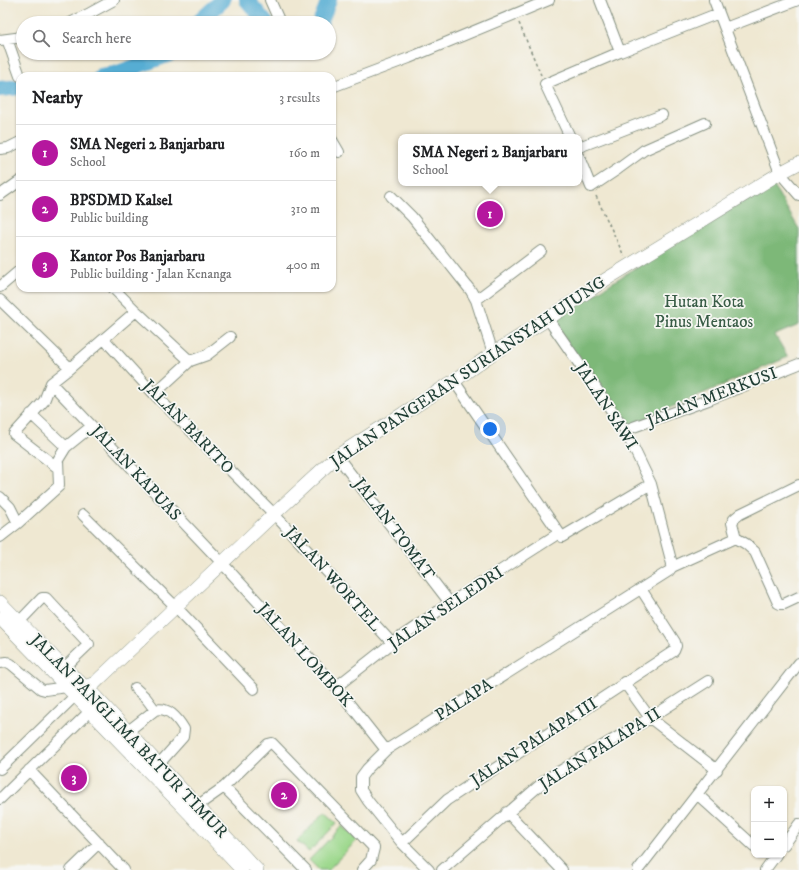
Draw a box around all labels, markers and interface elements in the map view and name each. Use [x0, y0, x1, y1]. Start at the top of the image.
search box [16, 16, 336, 60]
icon: search [30, 27, 52, 49]
text: Search here [62, 29, 131, 48]
text: Nearby [32, 87, 82, 109]
text: 3 results [279, 90, 320, 106]
popup [398, 134, 582, 186]
text: SMA Negeri 2 Banjarbaru [70, 135, 225, 154]
text: SMA Negeri 2 Banjarbaru [413, 143, 567, 162]
text: 1 [43, 145, 47, 161]
text: 160 m [289, 145, 320, 161]
text: School [70, 154, 106, 170]
text: School [413, 162, 448, 178]
text: BPSDMD Kalsel [70, 191, 172, 210]
pin: 1 [477, 199, 503, 229]
text: 2 [42, 201, 48, 217]
text: 310 m [291, 201, 320, 217]
text: Public building [70, 210, 148, 226]
text: Kantor Pos Banjarbaru [70, 247, 205, 266]
text: 3 [43, 257, 47, 273]
text: 400 m [286, 257, 320, 273]
text: Public building · Jalan Kenanga [70, 266, 232, 282]
street label: JALAN PANGERAN SURIANSYAH UJUNG [324, 271, 610, 474]
park label: Hutan Kota Pinus Mentaos [655, 291, 753, 333]
street label: JALAN SAWI [568, 356, 642, 454]
street label: JALAN MERKUSI [642, 362, 780, 433]
street label: JALAN BARITO [136, 374, 239, 479]
street label: JALAN KAPUAS [85, 419, 186, 526]
your location [480, 419, 500, 439]
street label: JALAN TOMAT [347, 472, 440, 584]
street label: JALAN WORTEL [279, 520, 386, 636]
street label: JALAN SELEDRI [383, 561, 508, 656]
street label: JALAN LOMBOK [251, 597, 358, 712]
street label: JALAN PANGLIMA BATUR TIMUR [24, 628, 233, 843]
street label: PALAPA [431, 674, 497, 726]
street label: JALAN PALAPA III [467, 693, 601, 791]
street label: JALAN PALAPA II [535, 703, 665, 795]
pin: 3 [61, 763, 87, 793]
pin: 2 [271, 780, 297, 810]
map controls [751, 786, 787, 858]
button: + [751, 786, 787, 822]
button: − [751, 822, 787, 858]

